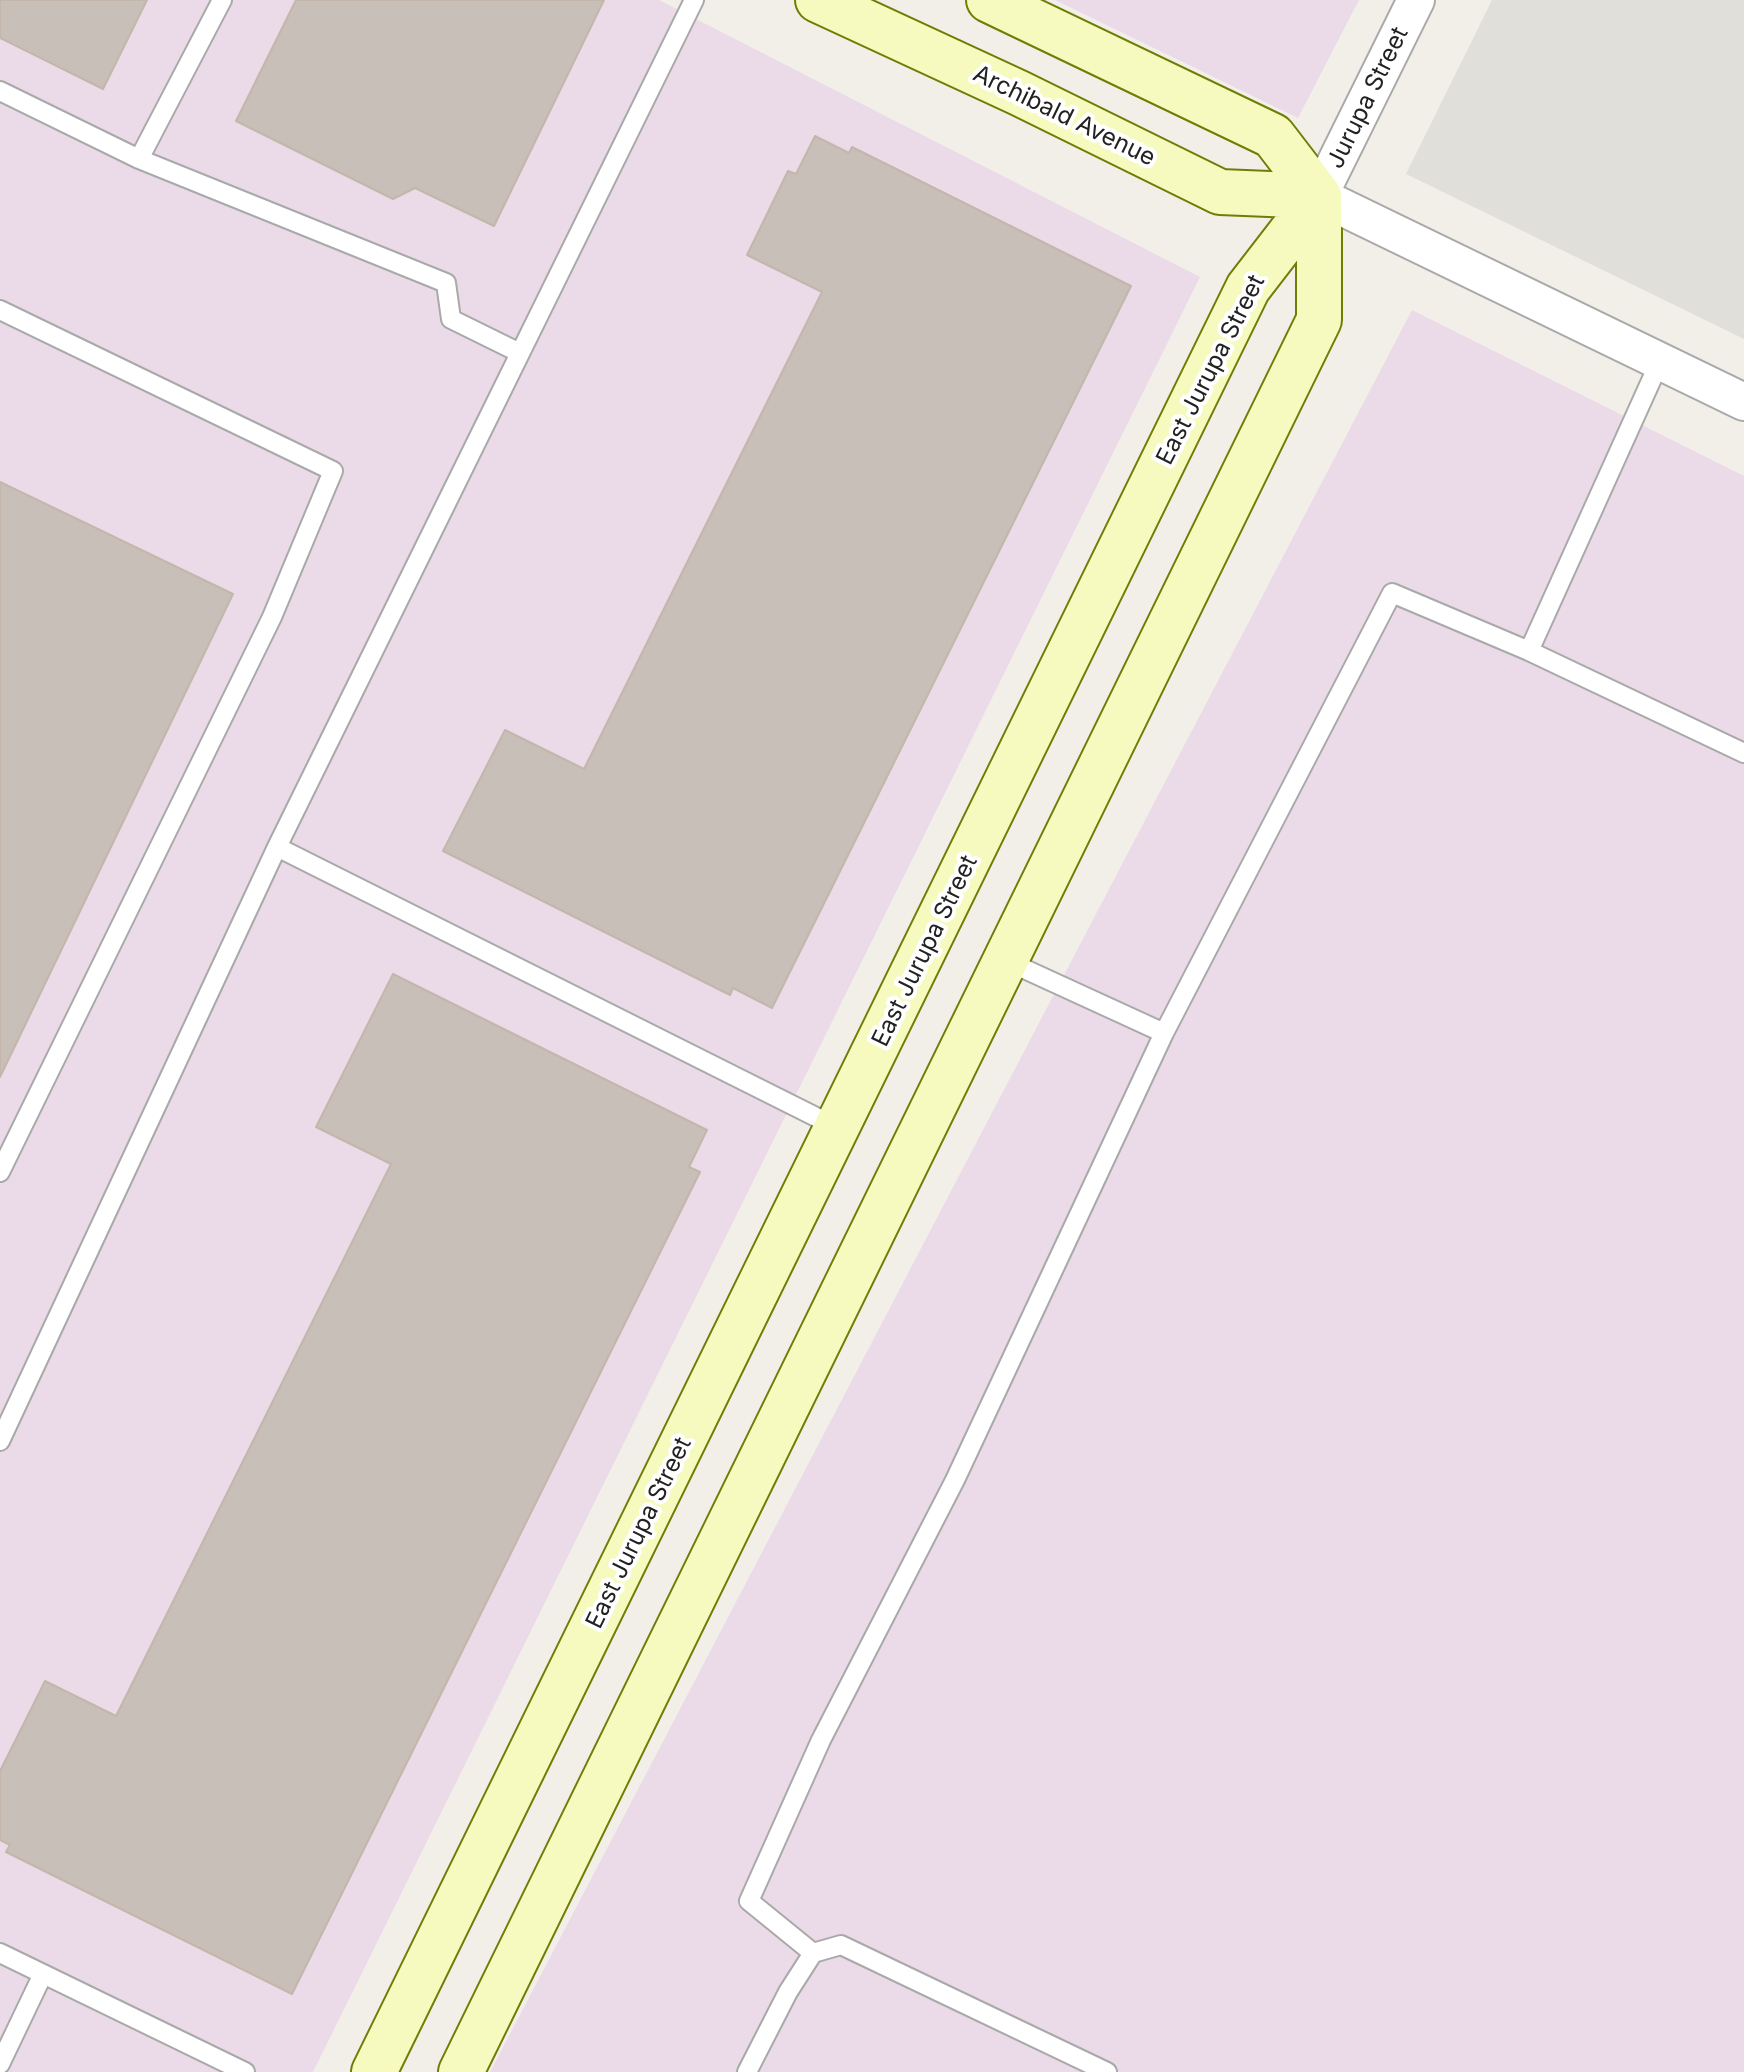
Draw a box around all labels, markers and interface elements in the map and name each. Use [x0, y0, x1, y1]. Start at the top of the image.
street label: Jurupa Street [1321, 22, 1415, 174]
street label: Archibald Avenue [968, 59, 1160, 173]
street label: East Jurupa Street [1151, 270, 1271, 470]
street label: East Jurupa Street [866, 851, 984, 1051]
street label: East Jurupa Street [580, 1433, 698, 1633]

